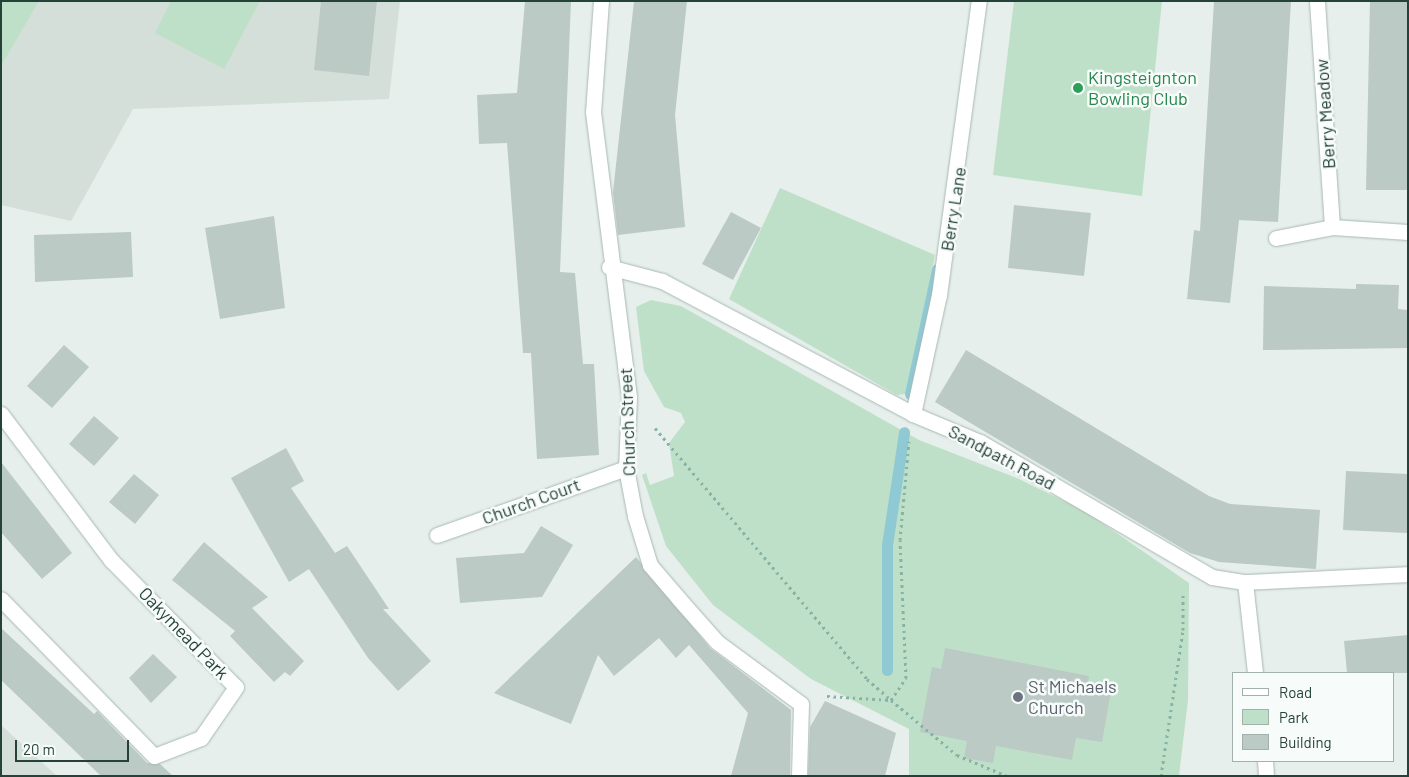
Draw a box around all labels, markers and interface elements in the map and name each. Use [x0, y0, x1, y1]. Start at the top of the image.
street label: Berry Meadow [1310, 58, 1340, 170]
place label: Kingsteignton Bowling Club [1088, 67, 1197, 110]
marker: Kingsteignton Bowling Club [1072, 82, 1084, 94]
street label: Berry Lane [936, 165, 970, 253]
street label: Church Street [614, 367, 640, 477]
street label: Sandpath Road [945, 420, 1059, 494]
street label: Church Court [479, 473, 583, 529]
street label: Oakymead Park [135, 582, 233, 684]
legend [1232, 672, 1394, 762]
place label: St Michaels Church [1028, 676, 1117, 719]
text: Road [1279, 683, 1312, 701]
marker: St Michaels Church [1012, 691, 1024, 703]
text: Park [1279, 708, 1308, 726]
scale bar [18, 730, 131, 762]
text: Building [1279, 733, 1332, 751]
text: 20 m [23, 740, 55, 758]

